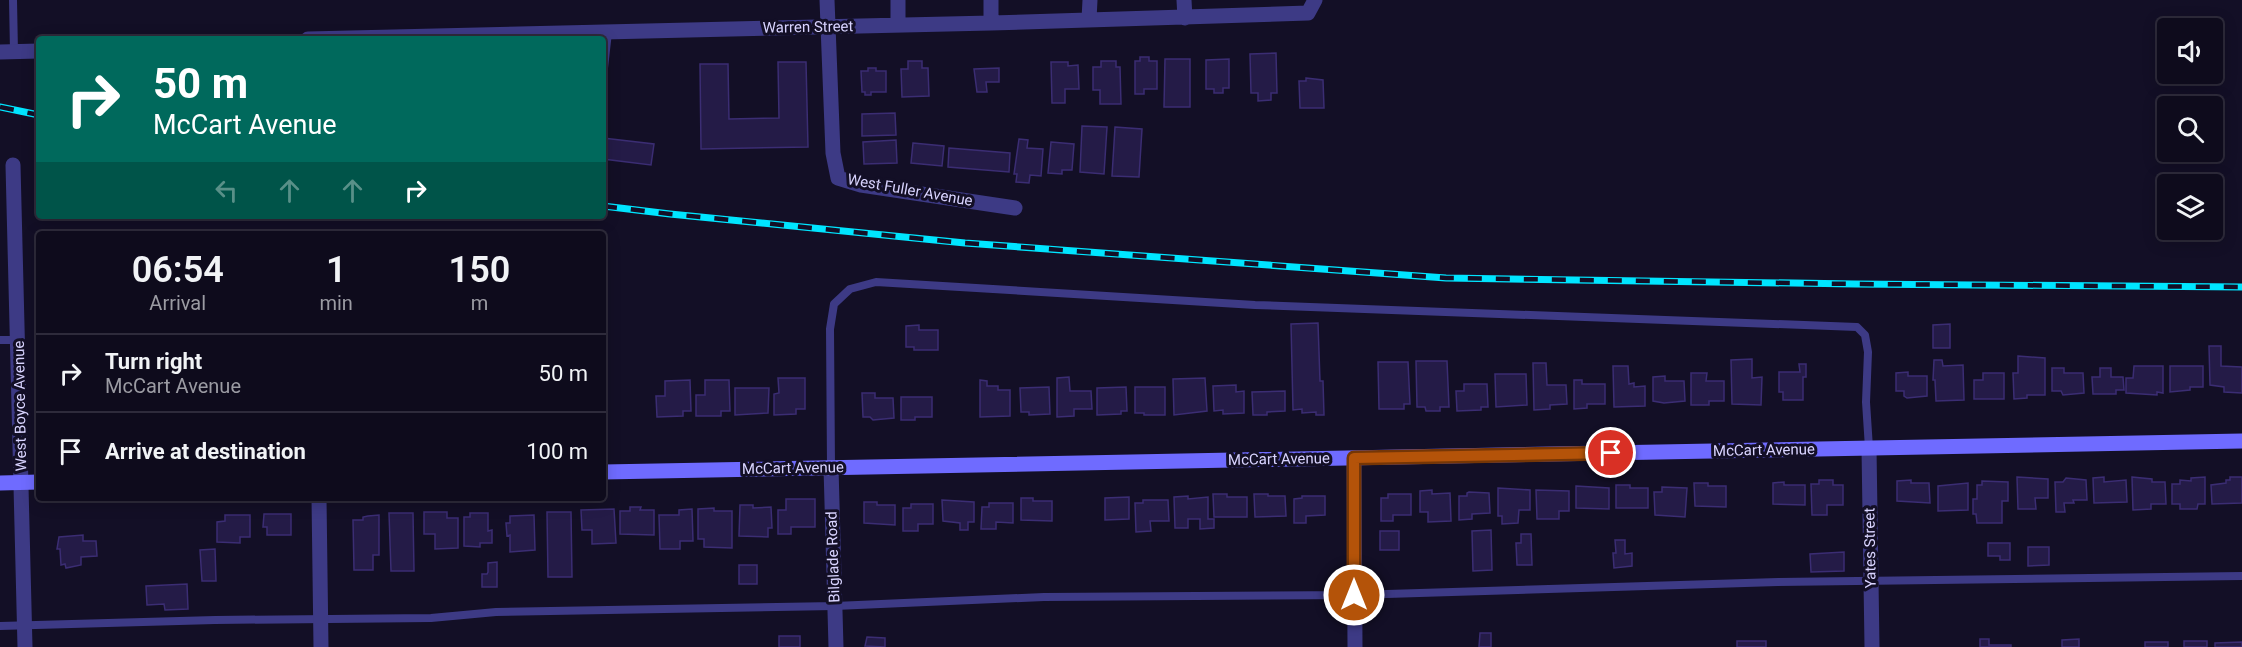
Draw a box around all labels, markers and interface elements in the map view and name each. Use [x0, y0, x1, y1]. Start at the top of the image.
street label: Warren Street [762, 17, 854, 37]
map controls [2157, 18, 2223, 240]
button: sound [2157, 18, 2223, 84]
text: 50 m [153, 59, 248, 108]
icon: right [54, 60, 132, 138]
button: search [2157, 96, 2223, 162]
text: McCart Avenue [153, 109, 337, 141]
street label: West Fuller Avenue [846, 170, 974, 210]
icon: left [210, 174, 243, 207]
icon: ahead [273, 174, 306, 207]
icon: ahead [336, 174, 369, 207]
icon: right [399, 174, 432, 207]
button: layers [2157, 174, 2223, 240]
text: 06:54 [132, 249, 224, 291]
text: 1 [326, 249, 346, 291]
text: 150 [449, 249, 510, 291]
text: Arrival [149, 291, 206, 315]
text: min [319, 291, 353, 315]
text: m [471, 291, 488, 315]
street label: West Boyce Avenue [10, 340, 30, 472]
text: Turn right [105, 349, 202, 374]
icon: right [54, 357, 87, 390]
text: 50 m [539, 361, 588, 386]
text: McCart Avenue [105, 374, 241, 398]
pin [1585, 427, 1636, 478]
icon: arrive [54, 435, 87, 468]
icon: arrive [1594, 436, 1627, 469]
text: Arrive at destination [105, 439, 306, 464]
text: 100 m [526, 439, 588, 464]
street label: McCart Avenue [1713, 440, 1815, 460]
street label: McCart Avenue [1228, 449, 1330, 469]
street label: McCart Avenue [742, 458, 844, 478]
street label: Yates Street [1860, 507, 1880, 588]
street label: Bilglade Road [822, 511, 844, 603]
position arrow [1322, 563, 1386, 627]

